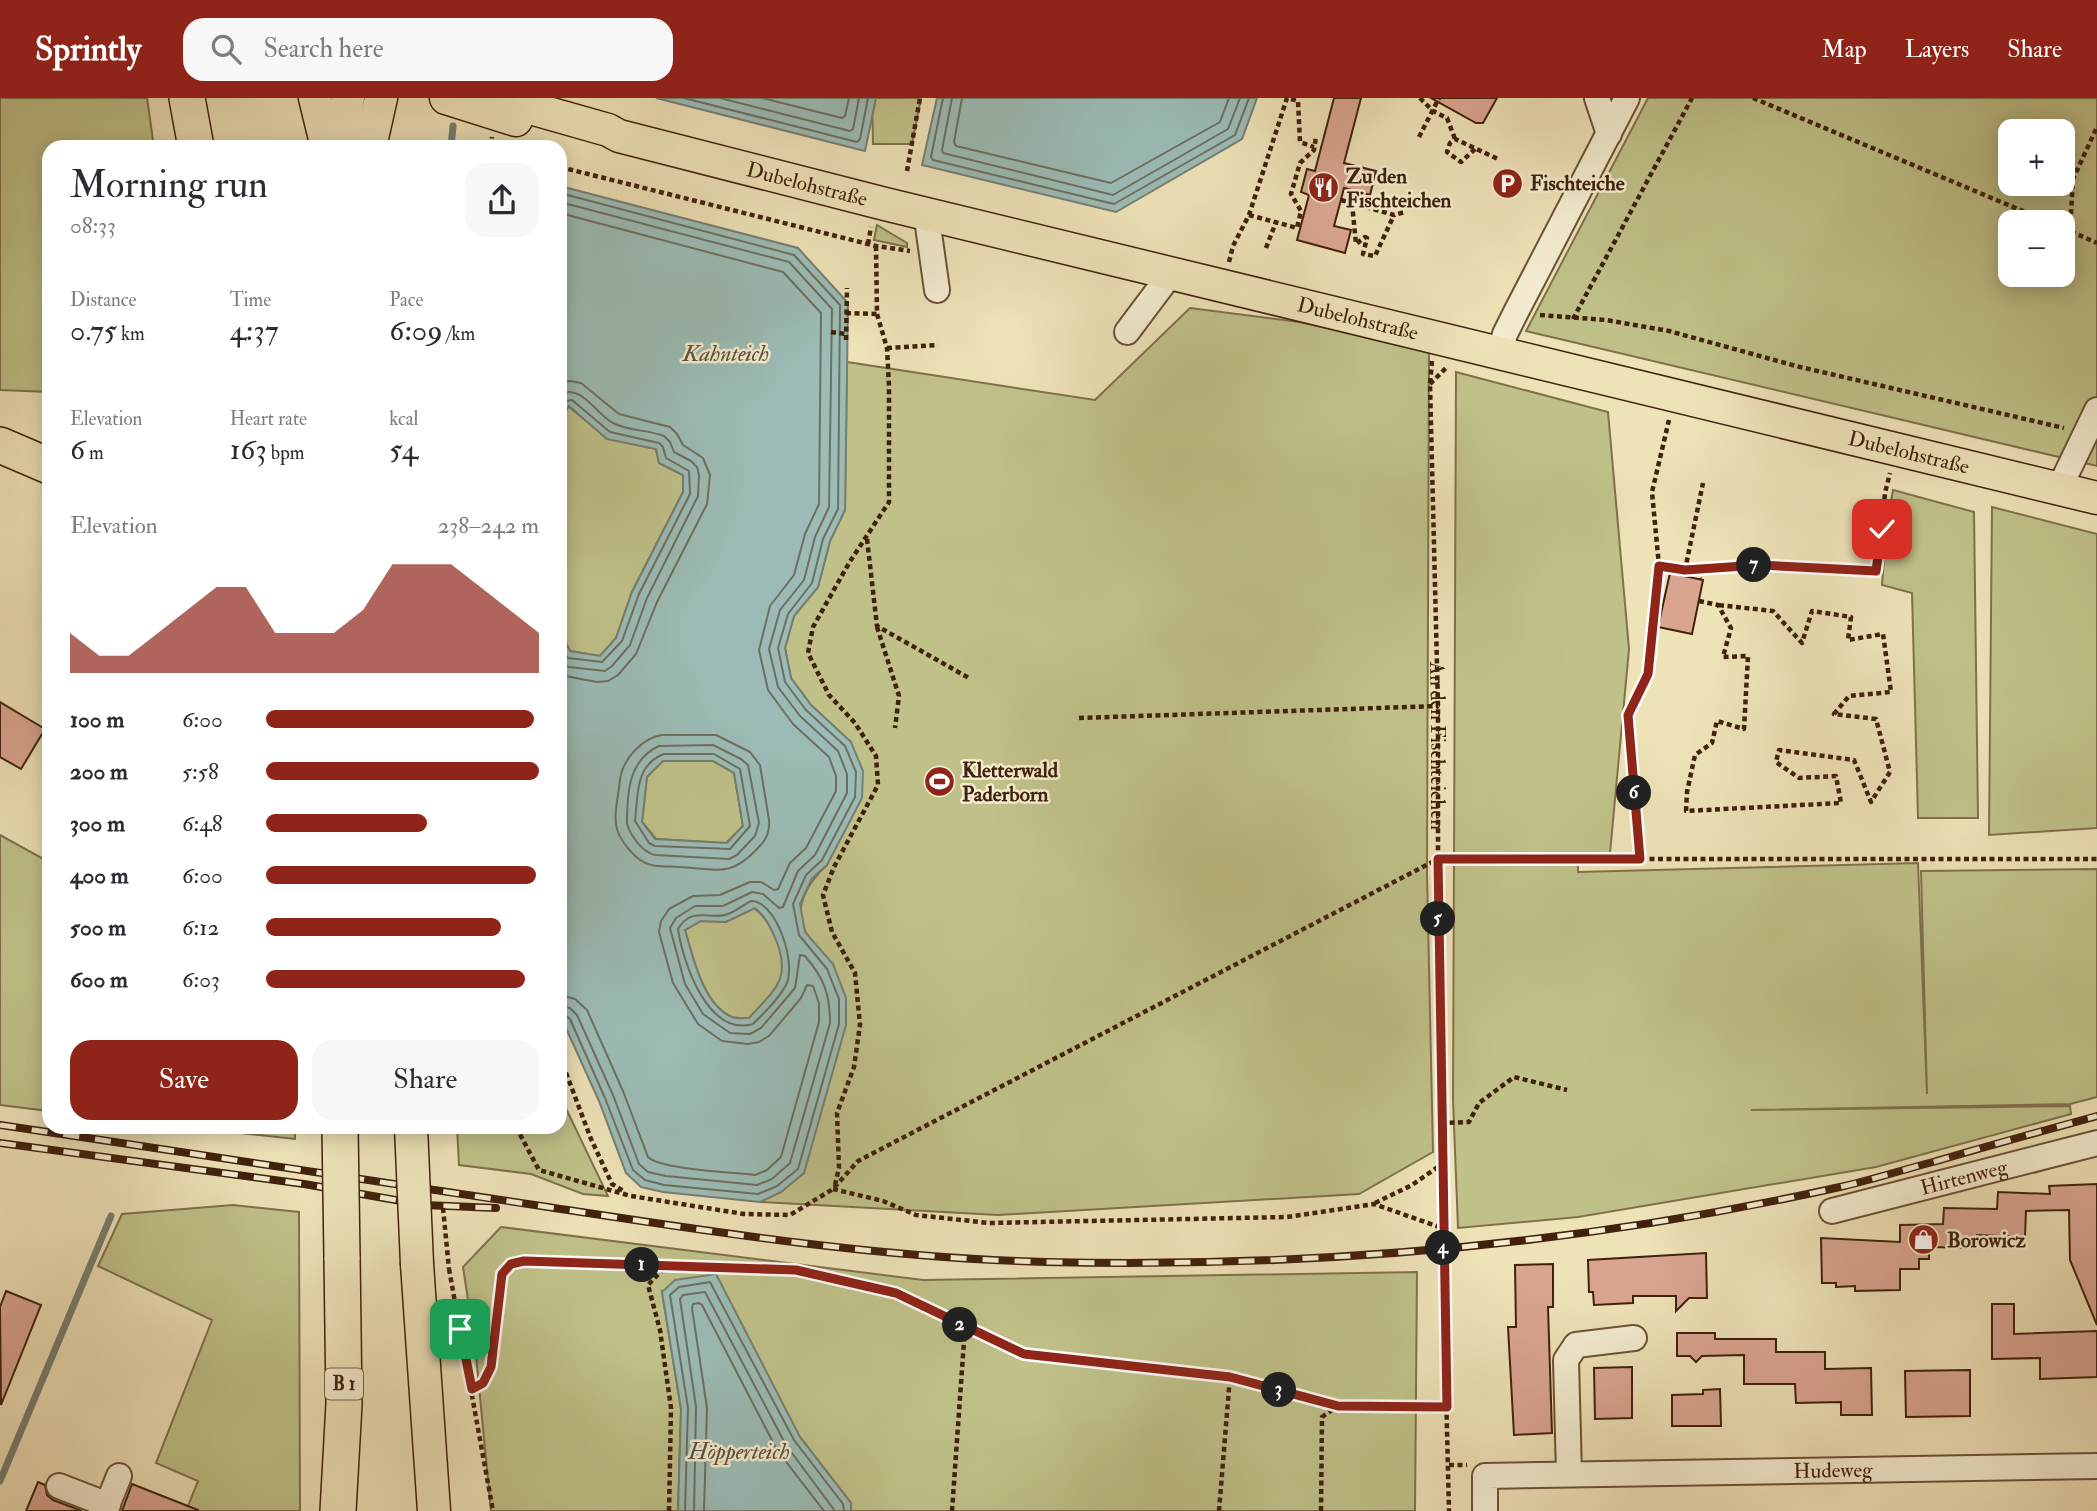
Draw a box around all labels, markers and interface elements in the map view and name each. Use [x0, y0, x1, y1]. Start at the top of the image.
search box [183, 18, 673, 81]
text: Sprintly [35, 29, 141, 70]
icon: search [207, 30, 245, 68]
text: Search here [263, 33, 384, 65]
text: Map [1822, 34, 1867, 65]
text: Layers [1905, 34, 1969, 65]
text: Share [2007, 34, 2062, 65]
map controls [1998, 119, 2075, 287]
button: + [1998, 119, 2075, 196]
street label: Dubelohstraße [744, 156, 871, 213]
text: Morning run [70, 161, 268, 209]
button: share [465, 163, 539, 237]
place label: Zu den Fischteichen [1346, 163, 1451, 214]
parking icon: Fischteiche [1490, 166, 1524, 200]
place label: Fischteiche [1530, 170, 1625, 197]
restaurant icon: Zu den Fischteichen [1306, 171, 1340, 205]
button: − [1998, 210, 2075, 287]
text: 08:33 [70, 211, 116, 240]
text: Distance [70, 288, 136, 312]
text: Time [230, 288, 271, 312]
text: Pace [389, 288, 423, 312]
street label: Dubelohstraße [1294, 291, 1421, 346]
text: 0.75 [70, 312, 117, 349]
text: 4:37 [230, 312, 279, 349]
text: 6:09 [389, 312, 443, 349]
text: km [117, 322, 145, 346]
text: /km [443, 322, 475, 346]
water label: Kahnteich [682, 339, 769, 368]
text: Elevation [70, 407, 142, 431]
text: Heart rate [230, 407, 307, 431]
text: kcal [389, 407, 418, 431]
street label: Dubelohstraße [1845, 425, 1972, 480]
text: 6 [70, 431, 85, 468]
text: 163 [230, 431, 267, 468]
text: 54 [389, 431, 418, 468]
text: m [85, 441, 104, 465]
text: bpm [267, 441, 305, 465]
pin [1852, 499, 1912, 559]
icon: check [1863, 510, 1901, 548]
text: Elevation [70, 511, 158, 540]
text: 238–242 m [438, 511, 539, 540]
pin: 7 [1736, 547, 1772, 582]
text: 7 [1749, 552, 1758, 576]
street label: An den Fischteichen [1423, 660, 1452, 830]
text: 100 m [70, 705, 124, 734]
text: 6:00 [182, 705, 223, 734]
text: 200 m [70, 757, 128, 786]
text: 5:58 [182, 757, 219, 786]
place label: Kletterwald Paderborn [962, 757, 1059, 808]
sports icon: Kletterwald Paderborn [922, 765, 956, 799]
pin: 6 [1616, 776, 1652, 810]
text: 6 [1629, 780, 1638, 804]
text: 300 m [70, 809, 125, 838]
text: 6:48 [182, 809, 222, 838]
text: 400 m [70, 861, 129, 890]
text: 6:00 [182, 861, 223, 890]
pin: 5 [1420, 902, 1456, 936]
text: 5 [1433, 906, 1442, 930]
text: 500 m [70, 913, 126, 942]
text: 6:12 [182, 913, 219, 942]
text: 600 m [70, 965, 128, 994]
text: 6:03 [182, 965, 220, 994]
button: Save [70, 1040, 298, 1120]
button: Share [312, 1040, 539, 1120]
street label: Hirtenweg [1917, 1153, 2011, 1201]
shop icon: Borowicz [1907, 1223, 1941, 1257]
place label: Borowicz [1947, 1227, 2027, 1254]
pin: 4 [1426, 1230, 1460, 1266]
text: 4 [1437, 1235, 1448, 1259]
pin: 1 [624, 1248, 660, 1282]
text: 1 [638, 1252, 645, 1276]
pin [430, 1299, 490, 1359]
pin: 2 [942, 1308, 978, 1342]
icon: arrive [441, 1310, 479, 1348]
text: 2 [955, 1312, 964, 1336]
road number: B 1 [325, 1368, 363, 1400]
pin: 3 [1262, 1372, 1296, 1408]
text: 3 [1275, 1377, 1282, 1401]
water label: Höpperteich [687, 1437, 790, 1466]
street label: Hudeweg [1793, 1456, 1873, 1484]

